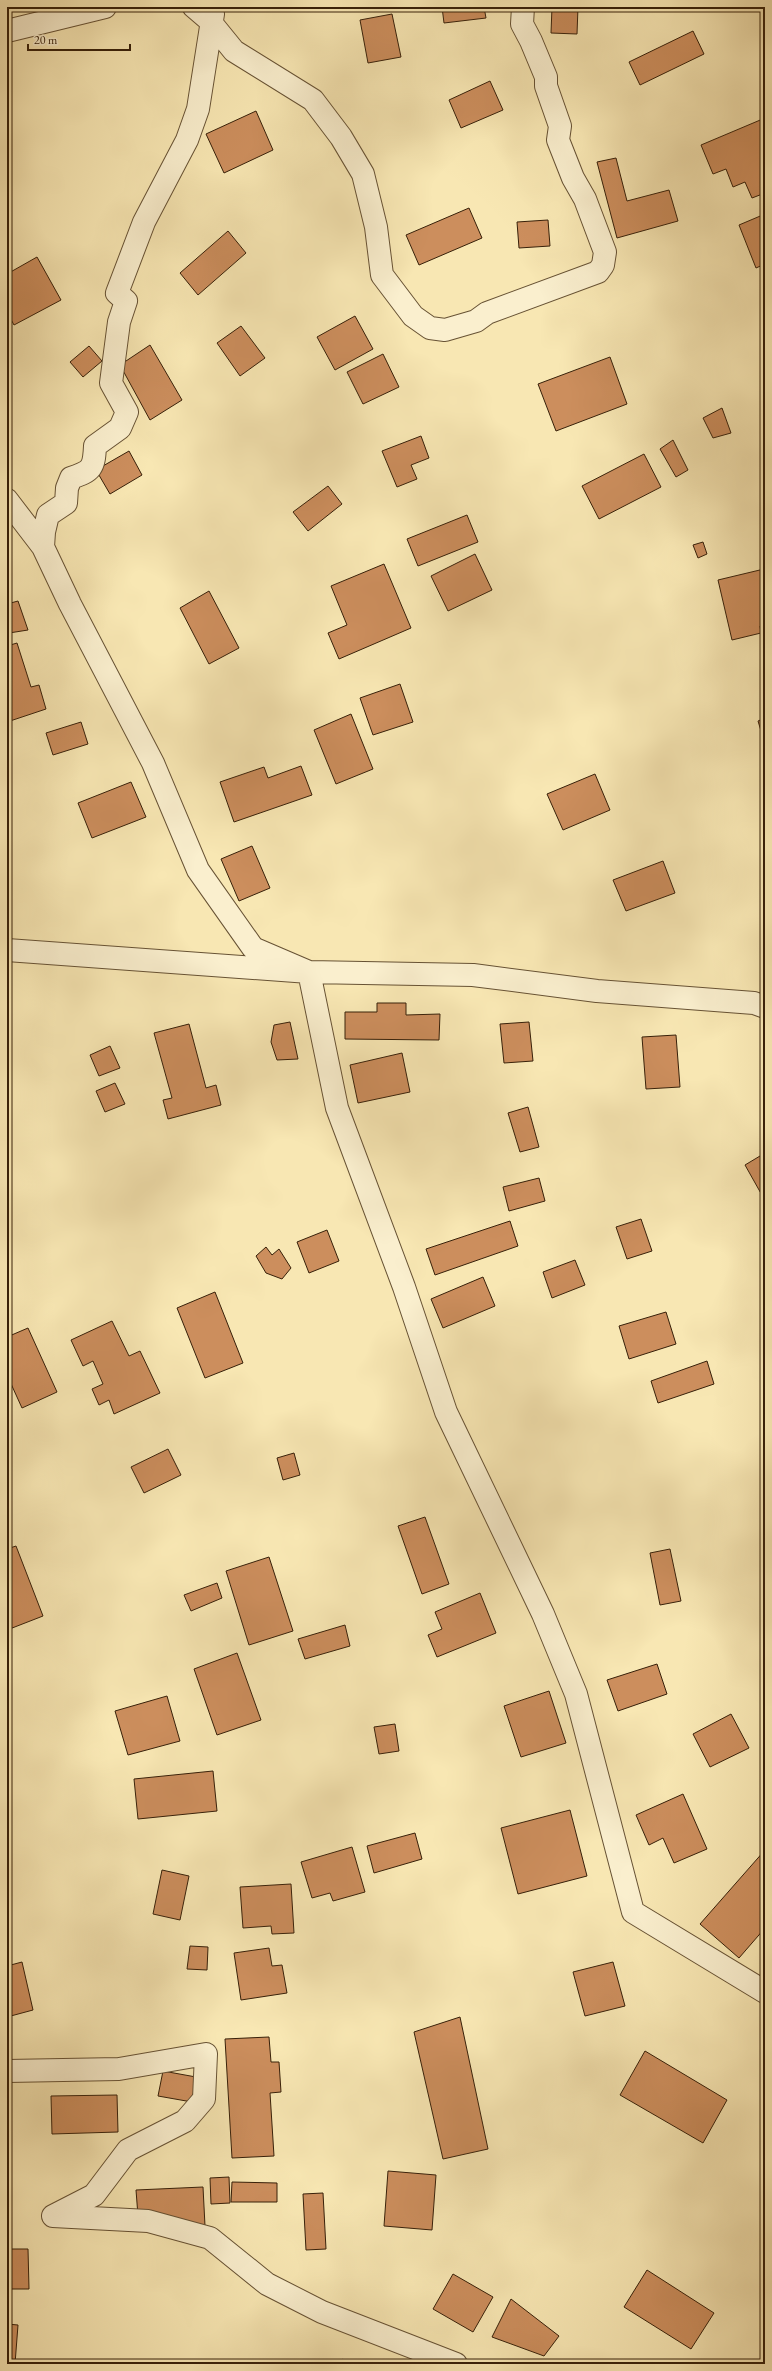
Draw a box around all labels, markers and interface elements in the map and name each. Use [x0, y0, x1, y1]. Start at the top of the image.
scale bar [28, 26, 130, 52]
text: 20 m [34, 32, 58, 48]

